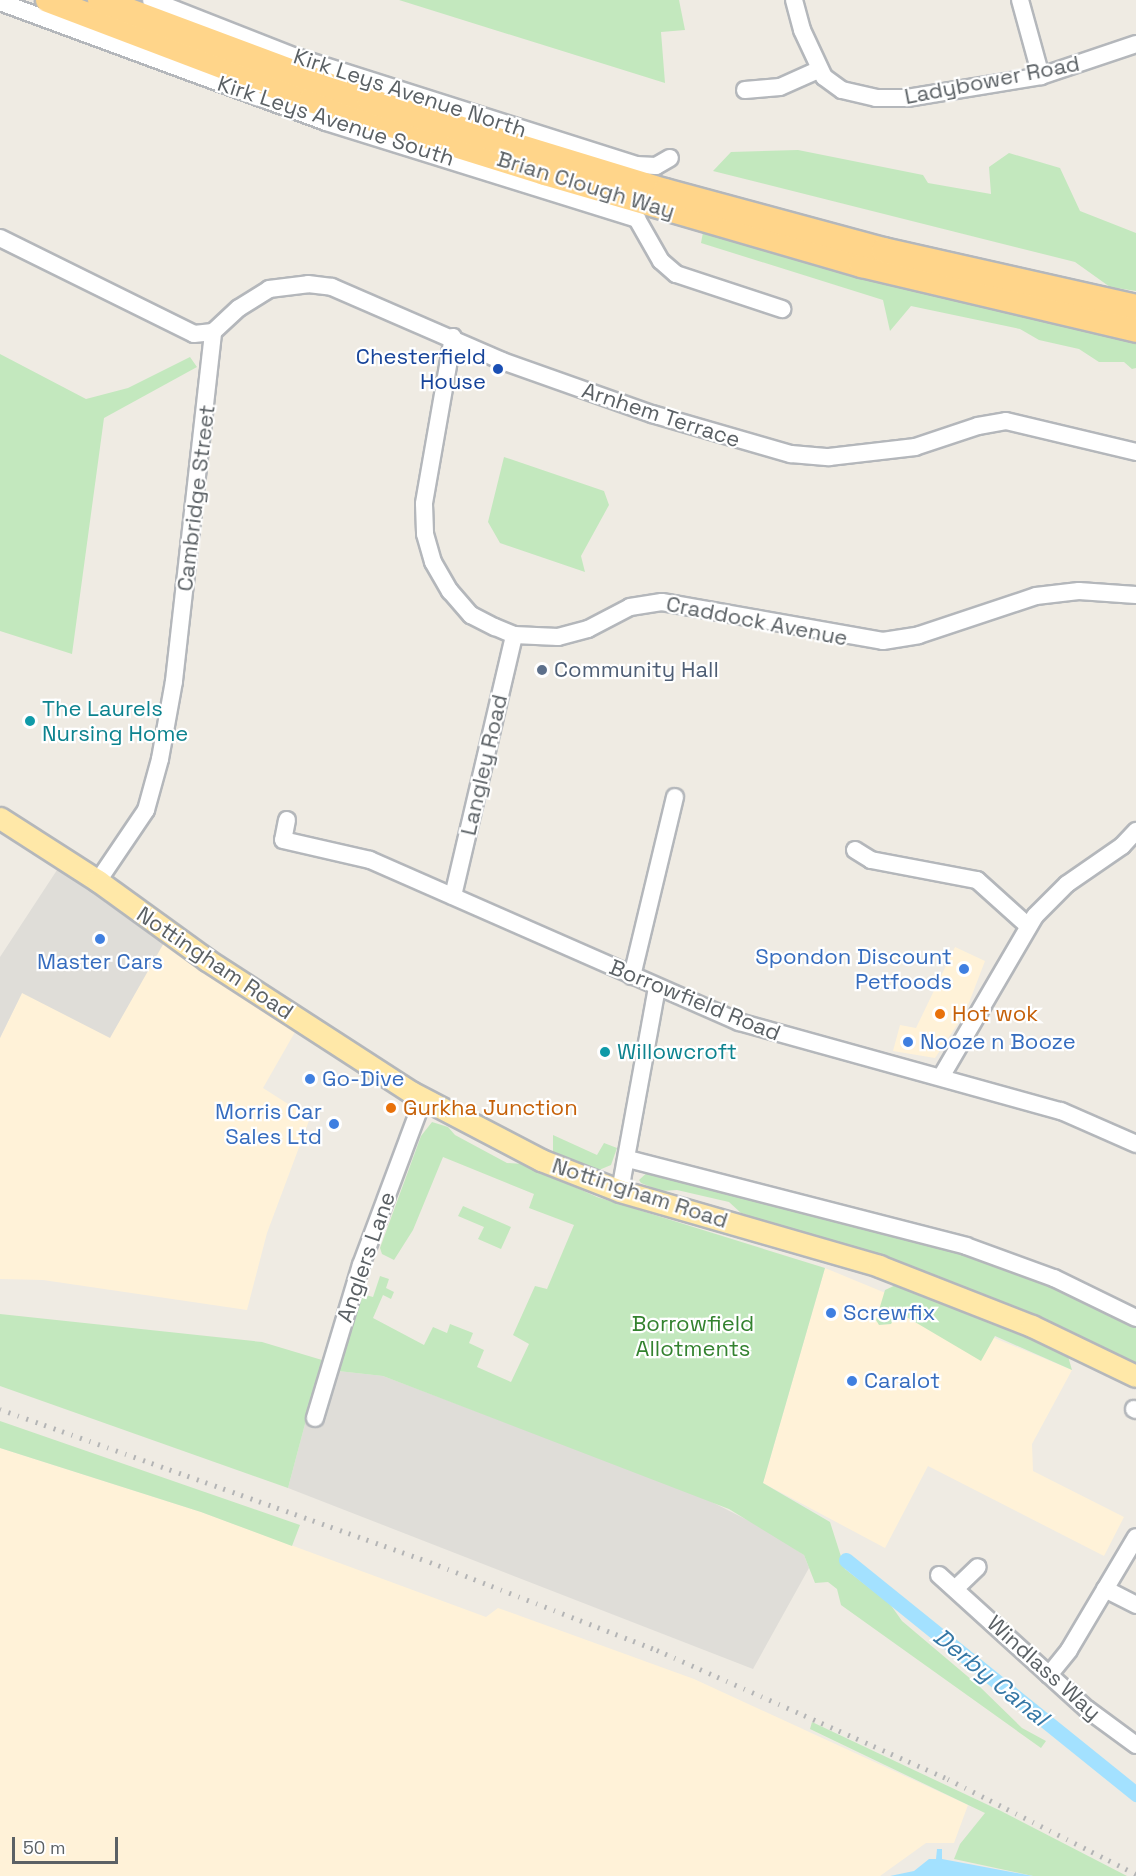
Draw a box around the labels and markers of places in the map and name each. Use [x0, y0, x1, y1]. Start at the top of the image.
place label: Chesterfield House [356, 343, 486, 394]
marker: Chesterfield House [491, 362, 505, 376]
place label: Community Hall [554, 657, 719, 683]
marker: Community Hall [535, 663, 549, 677]
place label: The Laurels Nursing Home [42, 695, 188, 746]
marker: The Laurels Nursing Home [23, 714, 37, 728]
marker: Master Cars [93, 932, 107, 946]
place label: Spondon Discount Petfoods [755, 943, 952, 994]
place label: Master Cars [37, 949, 163, 975]
marker: Spondon Discount Petfoods [957, 962, 971, 976]
place label: Hot wok [952, 1001, 1038, 1027]
marker: Hot wok [933, 1007, 947, 1021]
place label: Nooze n Booze [920, 1029, 1076, 1055]
marker: Nooze n Booze [901, 1035, 915, 1049]
place label: Willowcroft [617, 1039, 737, 1065]
marker: Willowcroft [598, 1045, 612, 1059]
place label: Go-Dive [322, 1066, 405, 1092]
marker: Go-Dive [303, 1072, 317, 1086]
place label: Gurkha Junction [403, 1095, 578, 1121]
place label: Morris Car Sales Ltd [215, 1098, 322, 1150]
marker: Gurkha Junction [384, 1101, 398, 1115]
marker: Morris Car Sales Ltd [327, 1117, 341, 1131]
place label: Screwfix [843, 1300, 936, 1326]
marker: Screwfix [824, 1306, 838, 1320]
place label: Caralot [864, 1368, 940, 1394]
marker: Caralot [845, 1374, 859, 1388]

